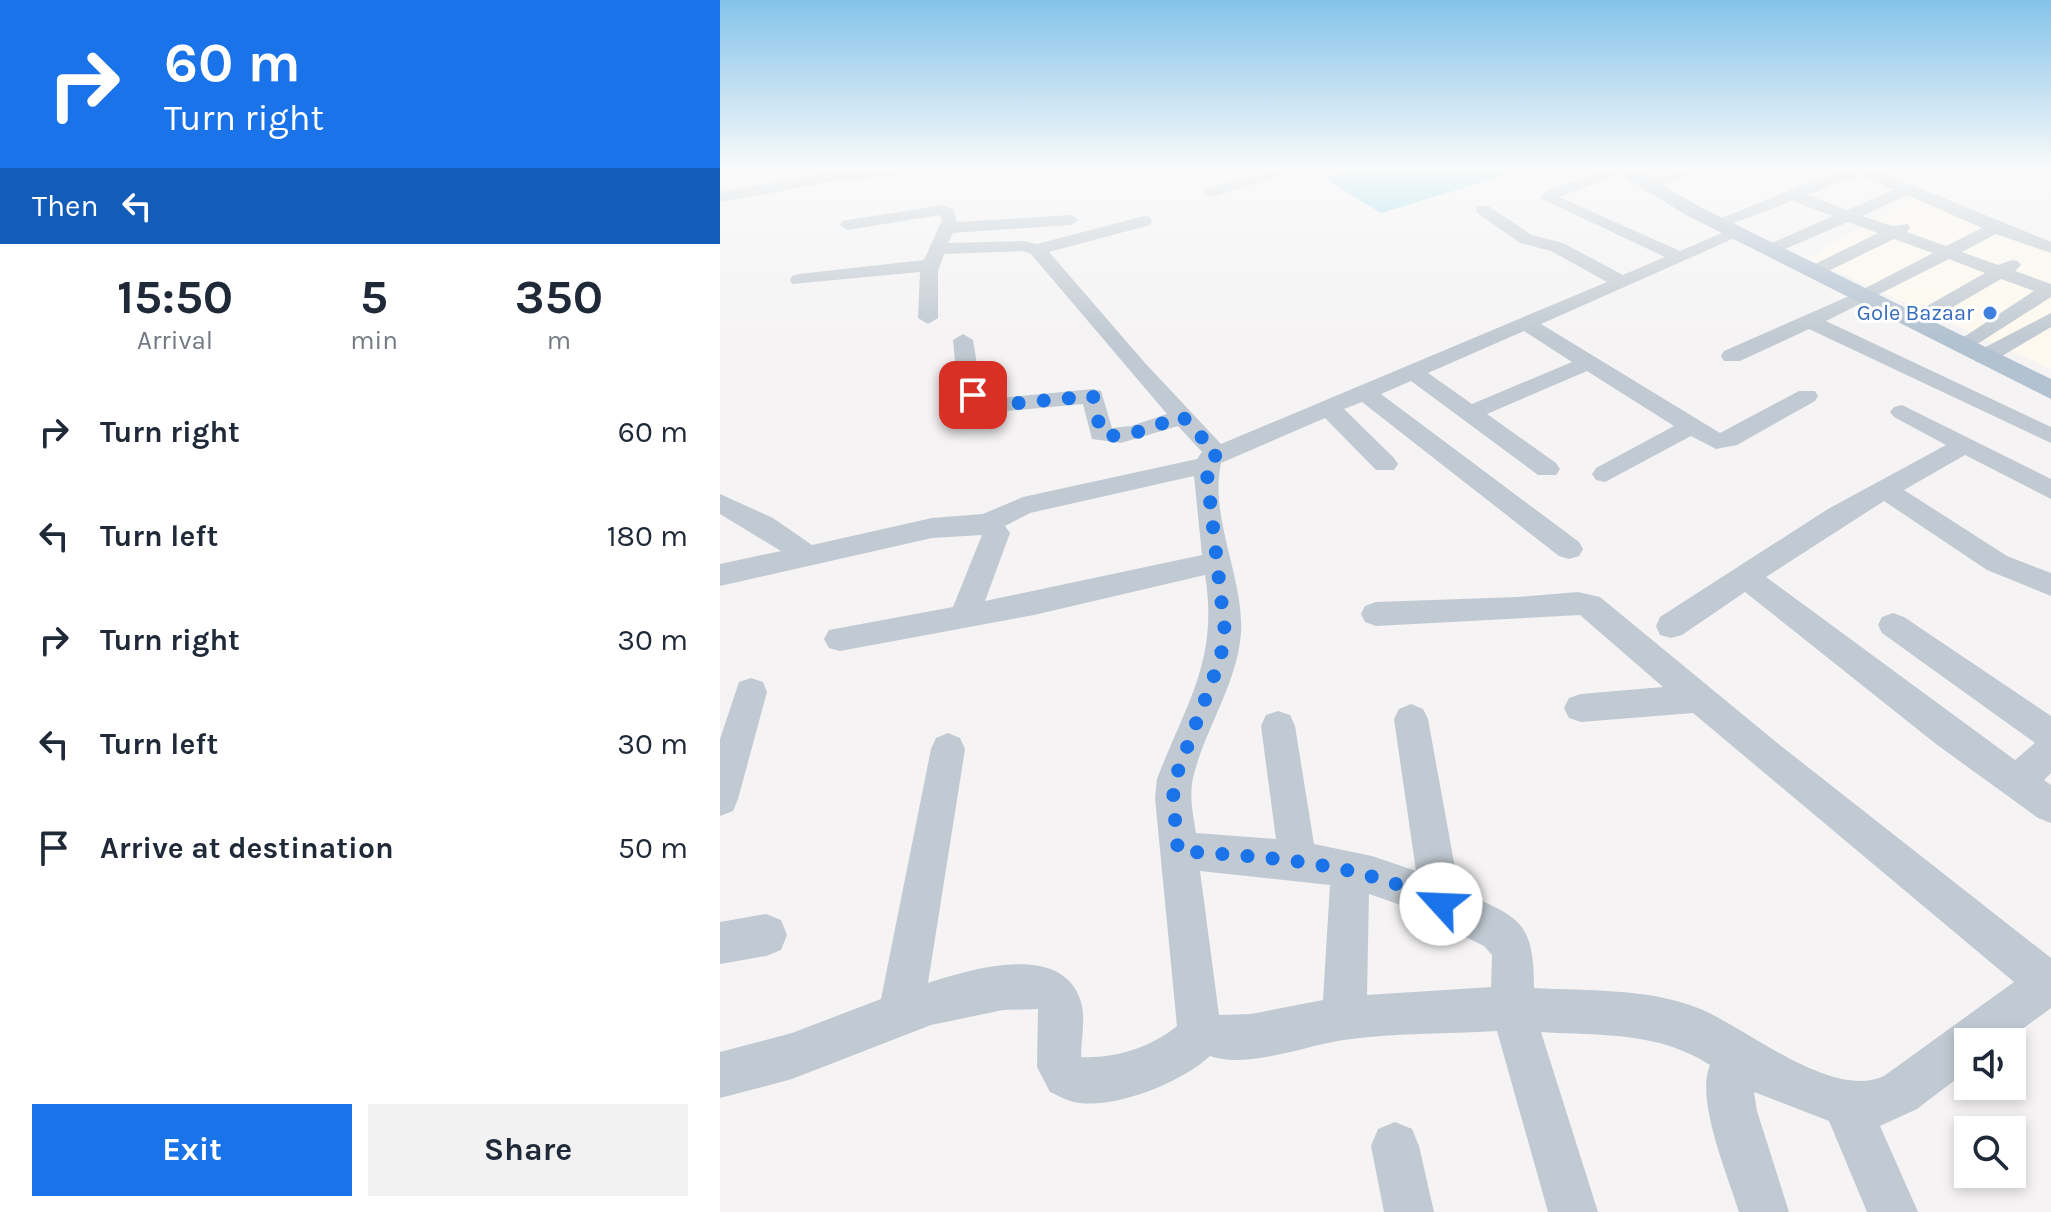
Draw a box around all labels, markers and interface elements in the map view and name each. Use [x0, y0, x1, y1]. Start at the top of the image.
text: 60 m [164, 30, 301, 95]
icon: right [32, 32, 136, 136]
text: Turn right [164, 97, 324, 139]
icon: left [115, 184, 159, 228]
text: Then [32, 188, 99, 224]
text: 15:50 [117, 269, 233, 325]
text: 5 [360, 269, 388, 325]
text: 350 [515, 269, 603, 325]
place label: Gole Bazaar [1857, 300, 1974, 326]
marker: Gole Bazaar [1981, 304, 1999, 322]
text: Arrival [137, 325, 213, 356]
text: min [350, 325, 398, 356]
text: m [547, 325, 571, 356]
pin [939, 361, 1007, 429]
icon: arrive [951, 373, 995, 417]
icon: right [32, 410, 76, 454]
text: Turn right [100, 414, 240, 450]
text: 60 m [618, 414, 688, 450]
icon: left [32, 514, 76, 558]
text: Turn left [100, 518, 218, 554]
text: 180 m [607, 518, 688, 554]
icon: right [32, 618, 76, 662]
text: Turn right [100, 622, 240, 658]
text: 30 m [617, 622, 688, 658]
icon: left [32, 722, 76, 766]
text: Turn left [100, 726, 218, 762]
text: 30 m [617, 726, 688, 762]
icon: arrive [32, 826, 76, 870]
text: Arrive at destination [100, 830, 394, 866]
text: 50 m [618, 830, 688, 866]
position arrow [1399, 862, 1483, 946]
map controls [1954, 1028, 2026, 1188]
button: sound [1954, 1028, 2026, 1100]
button: Exit [32, 1104, 352, 1196]
button: Share [368, 1104, 688, 1196]
button: search [1954, 1116, 2026, 1188]

